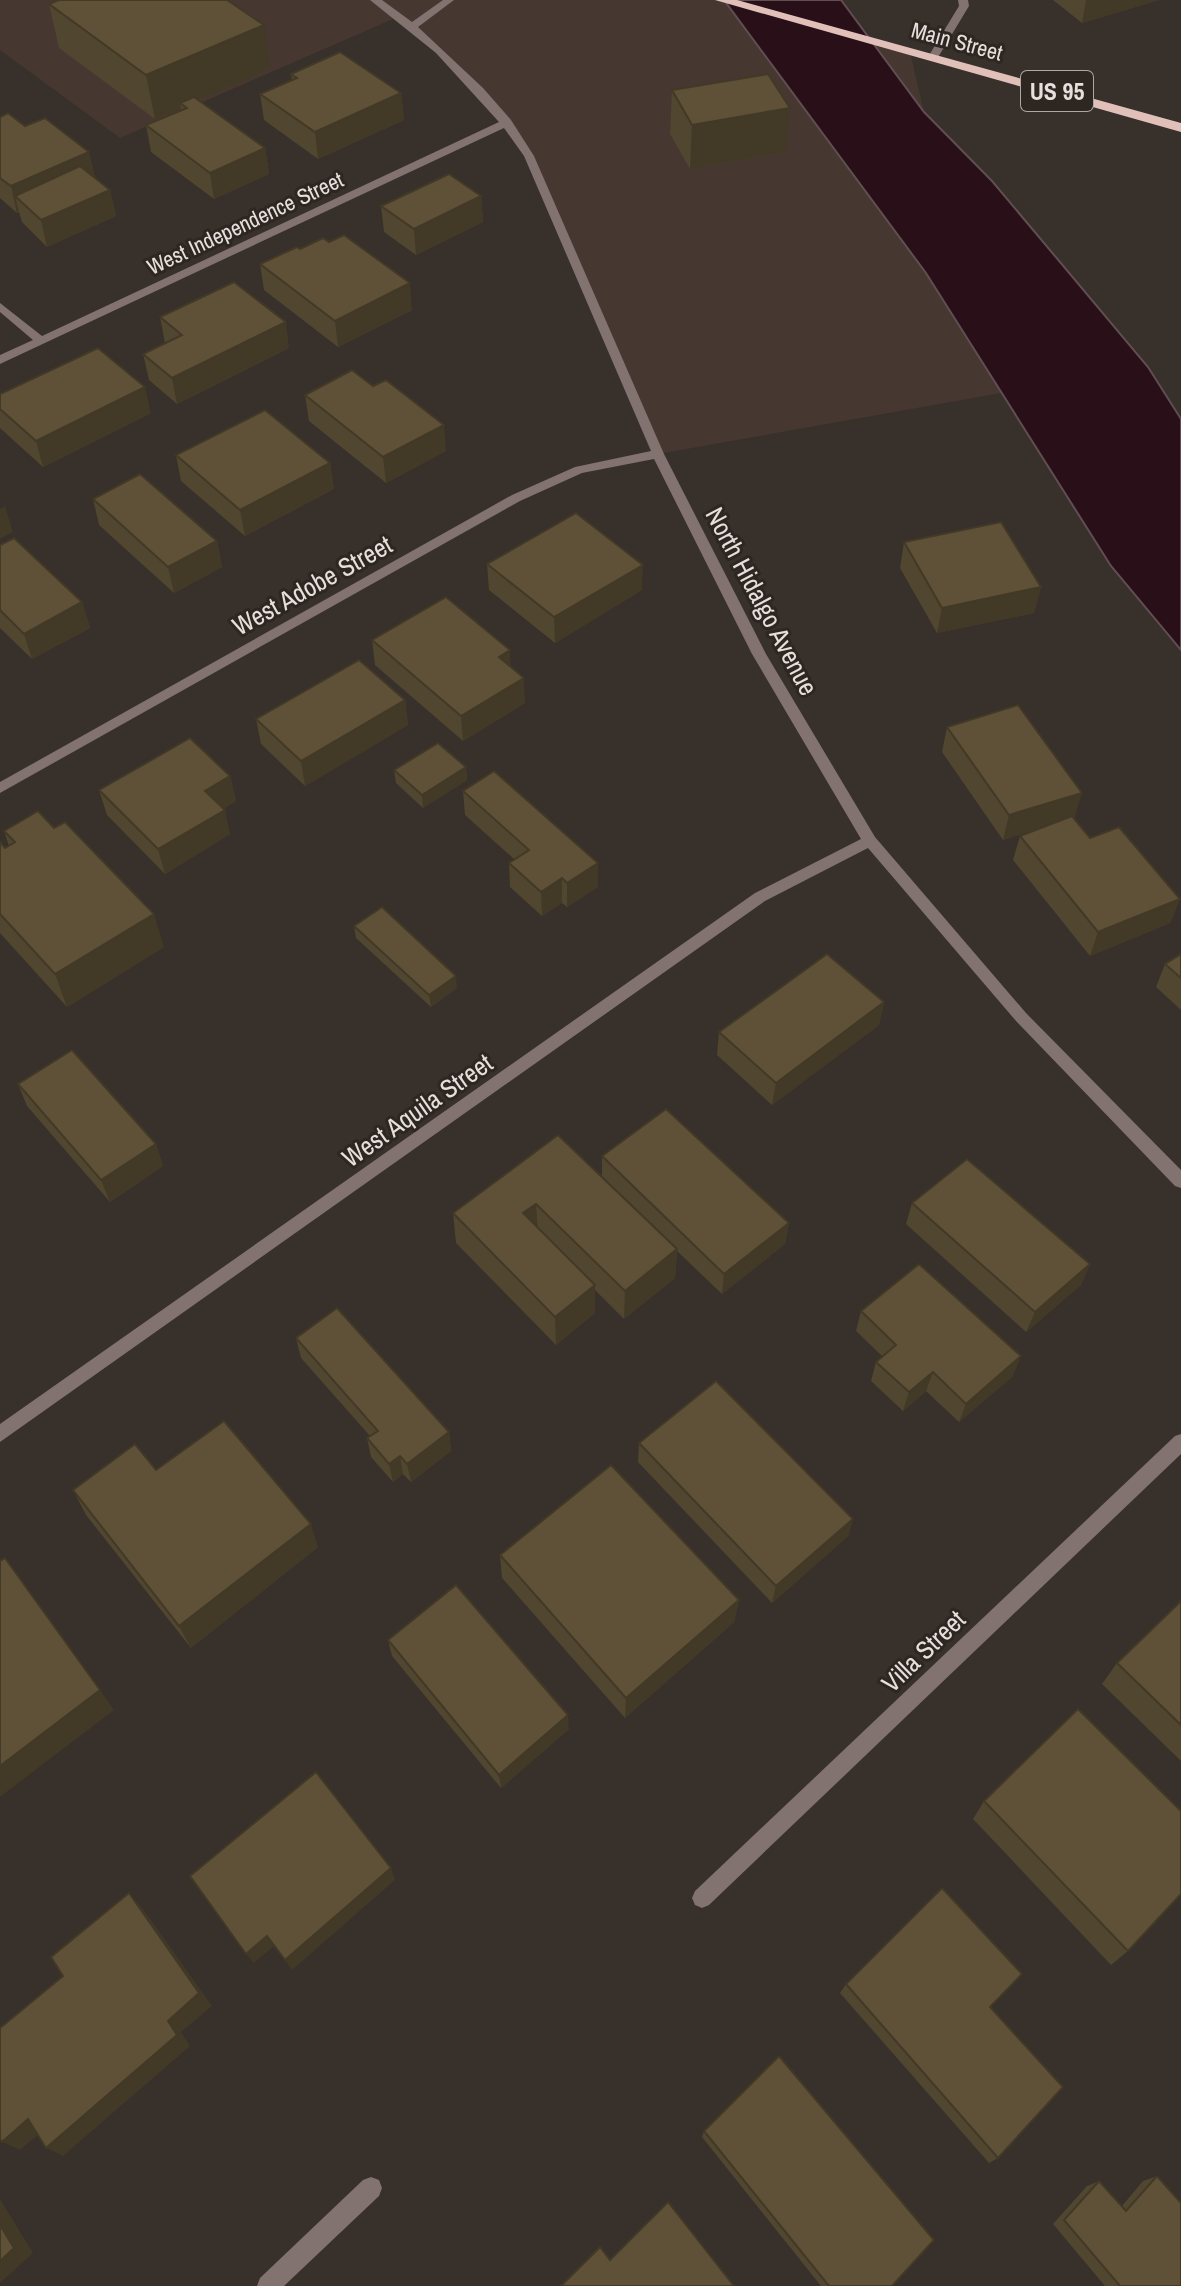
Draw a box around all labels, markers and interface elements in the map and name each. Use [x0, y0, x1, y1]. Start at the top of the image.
street label: Main Street [908, 14, 1006, 68]
road number: US 95 [1021, 71, 1093, 111]
street label: West Independence Street [142, 164, 348, 282]
street label: North Hidalgo Avenue [698, 501, 826, 701]
street label: West Adobe Street [226, 527, 398, 643]
street label: West Aquila Street [335, 1045, 499, 1175]
street label: Villa Street [873, 1602, 973, 1700]

